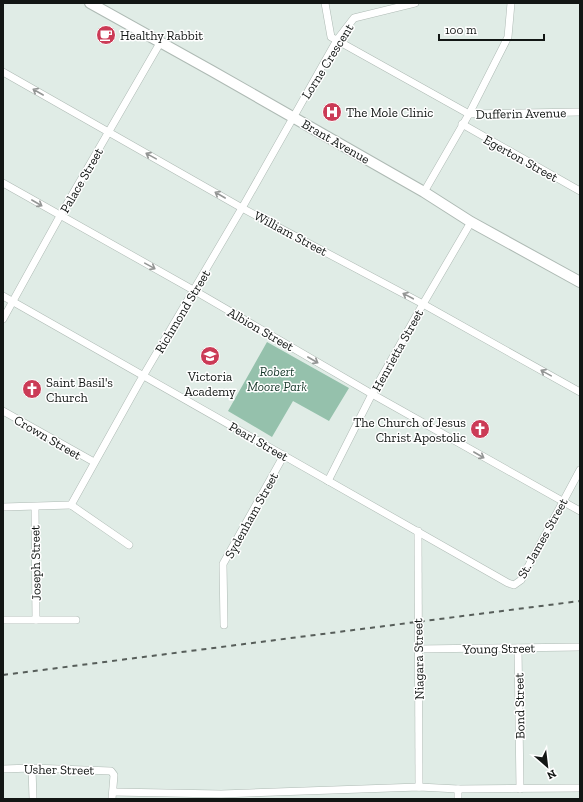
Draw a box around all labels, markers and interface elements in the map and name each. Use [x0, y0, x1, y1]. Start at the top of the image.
scale bar [439, 16, 544, 42]
street label: Lorne Crescent [298, 21, 357, 102]
text: 100 m [445, 23, 477, 37]
cafe icon: Healthy Rabbit [95, 24, 117, 46]
place label: Healthy Rabbit [120, 28, 203, 43]
one-way arrow [32, 87, 44, 95]
hospital icon: The Mole Clinic [321, 101, 343, 123]
place label: The Mole Clinic [346, 105, 433, 120]
street label: Dufferin Avenue [475, 105, 567, 122]
street label: Brant Avenue [299, 116, 372, 167]
street label: Egerton Street [481, 132, 561, 185]
street label: Palace Street [57, 145, 106, 215]
one-way arrow [145, 152, 157, 159]
one-way arrow [214, 190, 226, 198]
one-way arrow [31, 199, 43, 207]
street label: William Street [252, 208, 330, 259]
one-way arrow [144, 263, 156, 270]
street label: Richmond Street [152, 267, 213, 356]
one-way arrow [402, 291, 414, 299]
street label: Albion Street [225, 304, 297, 354]
street label: Henrietta Street [369, 306, 426, 394]
school or university icon: Victoria Academy [199, 345, 221, 367]
one-way arrow [307, 356, 319, 364]
park label: Robert Moore Park [247, 364, 307, 394]
place label: Victoria Academy [184, 369, 236, 399]
one-way arrow [540, 369, 552, 377]
place label: Saint Basil's Church [46, 375, 113, 405]
church icon: Saint Basil's Church [21, 378, 43, 400]
street label: Crown Street [12, 412, 84, 463]
place label: The Church of Jesus Christ Apostolic [353, 415, 466, 445]
church icon: The Church of Jesus Christ Apostolic [469, 418, 491, 440]
street label: Pearl Street [227, 419, 291, 464]
one-way arrow [473, 451, 485, 459]
street label: Sydenham Street [222, 469, 281, 561]
street label: St. James Street [514, 495, 571, 581]
street label: Joseph Street [27, 525, 44, 601]
street label: Niagara Street [410, 618, 427, 700]
street label: Young Street [462, 640, 536, 657]
street label: Bond Street [511, 673, 528, 739]
north arrow [527, 746, 567, 786]
street label: Usher Street [24, 761, 95, 778]
text: N [544, 767, 558, 782]

